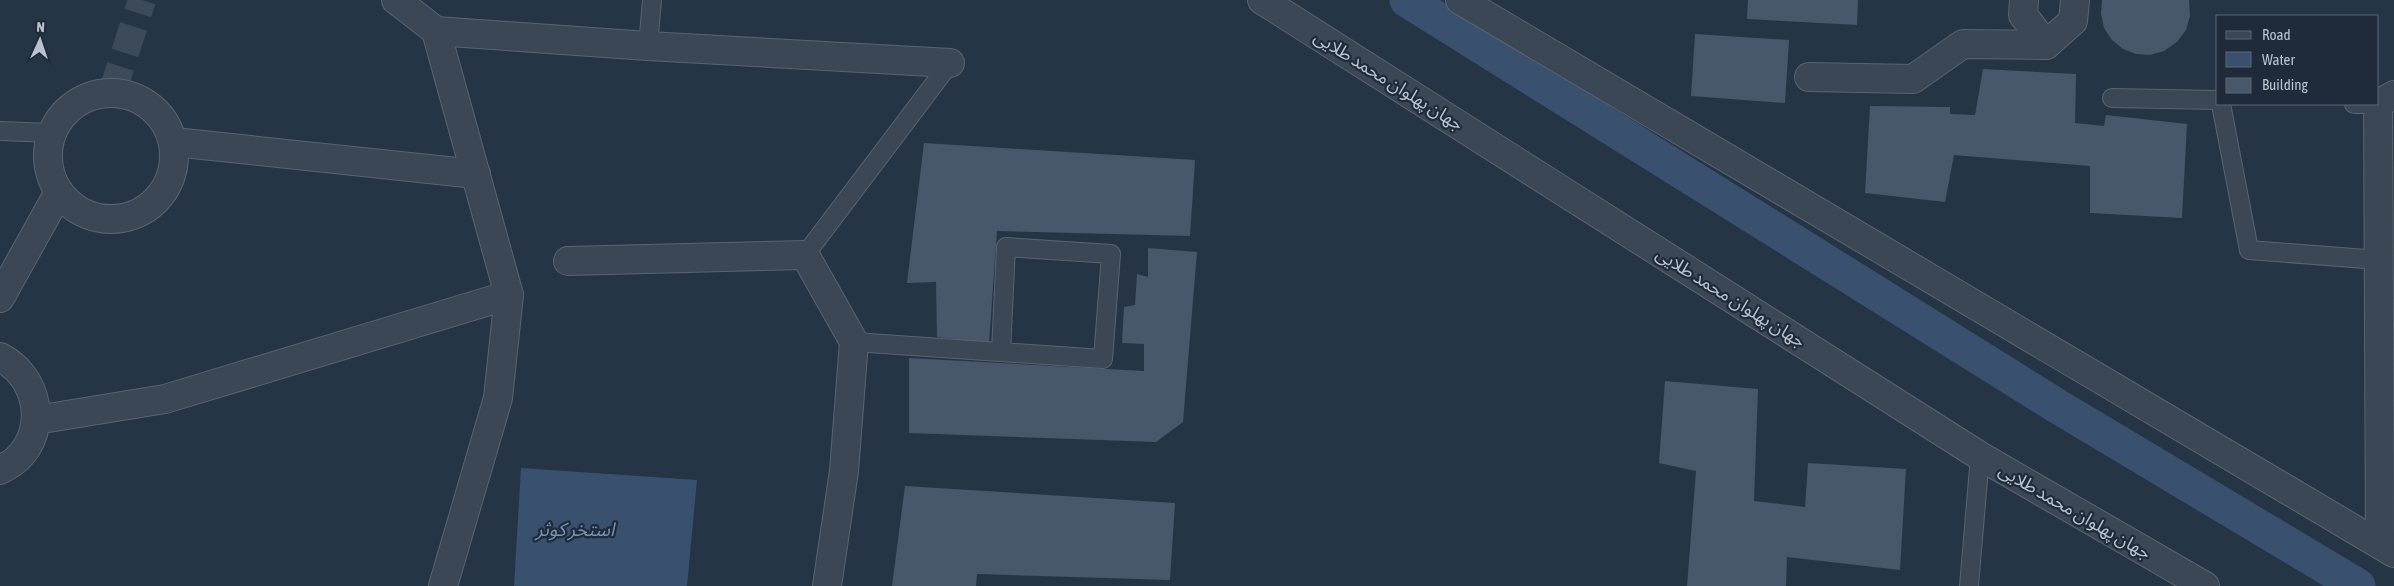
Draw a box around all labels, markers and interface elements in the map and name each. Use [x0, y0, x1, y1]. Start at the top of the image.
north arrow [15, 15, 65, 65]
legend [2216, 15, 2379, 105]
text: N [36, 19, 45, 35]
street label: جهان پهلوان محمد طلایی [1310, 25, 1468, 136]
text: Road [2262, 26, 2291, 43]
text: Water [2262, 51, 2295, 68]
text: Building [2262, 76, 2308, 93]
street label: جهان پهلوان محمد طلایی [1652, 242, 1810, 353]
street label: جهان پهلوان محمد طلایی [1995, 459, 2155, 564]
water label: استخر کوثر [534, 518, 617, 541]

